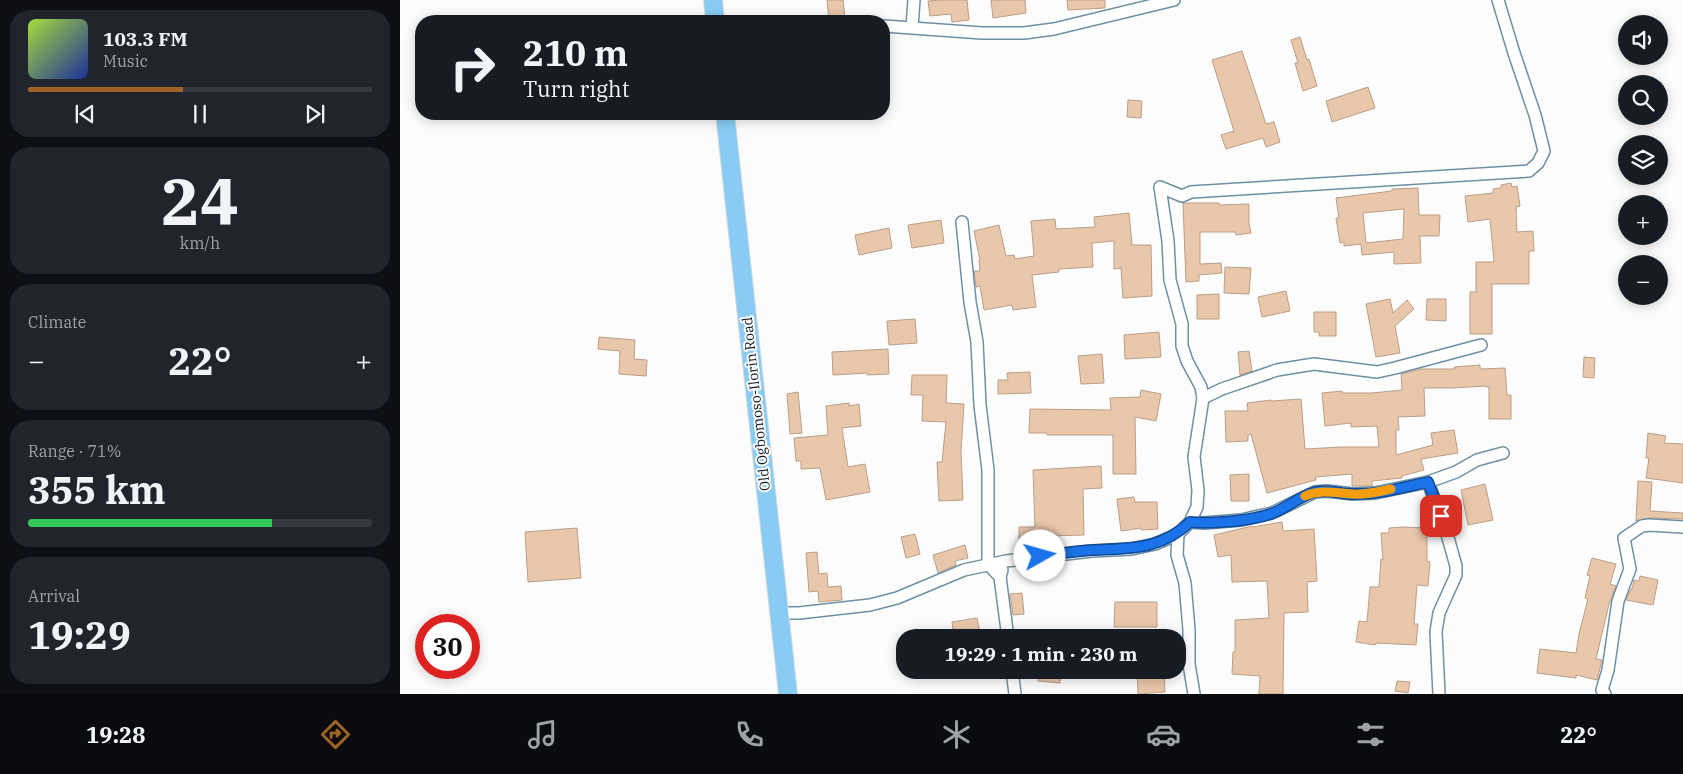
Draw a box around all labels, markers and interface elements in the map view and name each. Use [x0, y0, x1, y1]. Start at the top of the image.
map controls [1618, 15, 1668, 305]
button: sound [1618, 15, 1668, 65]
text: 103.3 FM [103, 27, 188, 51]
text: 210 m [523, 30, 628, 76]
icon: right [440, 35, 505, 100]
text: Music [103, 51, 148, 71]
text: Turn right [523, 74, 630, 103]
button: search [1618, 75, 1668, 125]
icon: previous [71, 100, 99, 128]
icon: pause [186, 100, 214, 128]
icon: next [301, 100, 329, 128]
button: layers [1618, 135, 1668, 185]
text: 24 [161, 158, 239, 243]
button: + [1618, 195, 1668, 245]
text: km/h [180, 233, 220, 253]
button: − [1618, 255, 1668, 305]
text: Climate [28, 312, 86, 332]
street label: Old Ogbomoso-Ilorin Road [738, 316, 774, 492]
text: 22° [168, 336, 232, 385]
text: − [28, 342, 45, 379]
text: + [355, 342, 372, 379]
text: Range · 71% [28, 441, 121, 461]
text: 355 km [28, 465, 166, 514]
pin [1420, 495, 1462, 537]
icon: arrive [1427, 502, 1455, 530]
position arrow [1013, 529, 1065, 581]
text: Arrival [28, 586, 80, 606]
text: 19:29 [28, 610, 131, 659]
speed limit sign: 30 [415, 614, 480, 679]
text: 19:29 · 1 min · 230 m [945, 642, 1137, 666]
icon: directions [318, 717, 353, 752]
icon: music [525, 717, 560, 752]
icon: phone [732, 717, 767, 752]
icon: climate [939, 717, 974, 752]
icon: car [1146, 717, 1181, 752]
icon: filters [1353, 717, 1388, 752]
text: 19:28 [86, 720, 146, 749]
text: 22° [1560, 720, 1597, 749]

